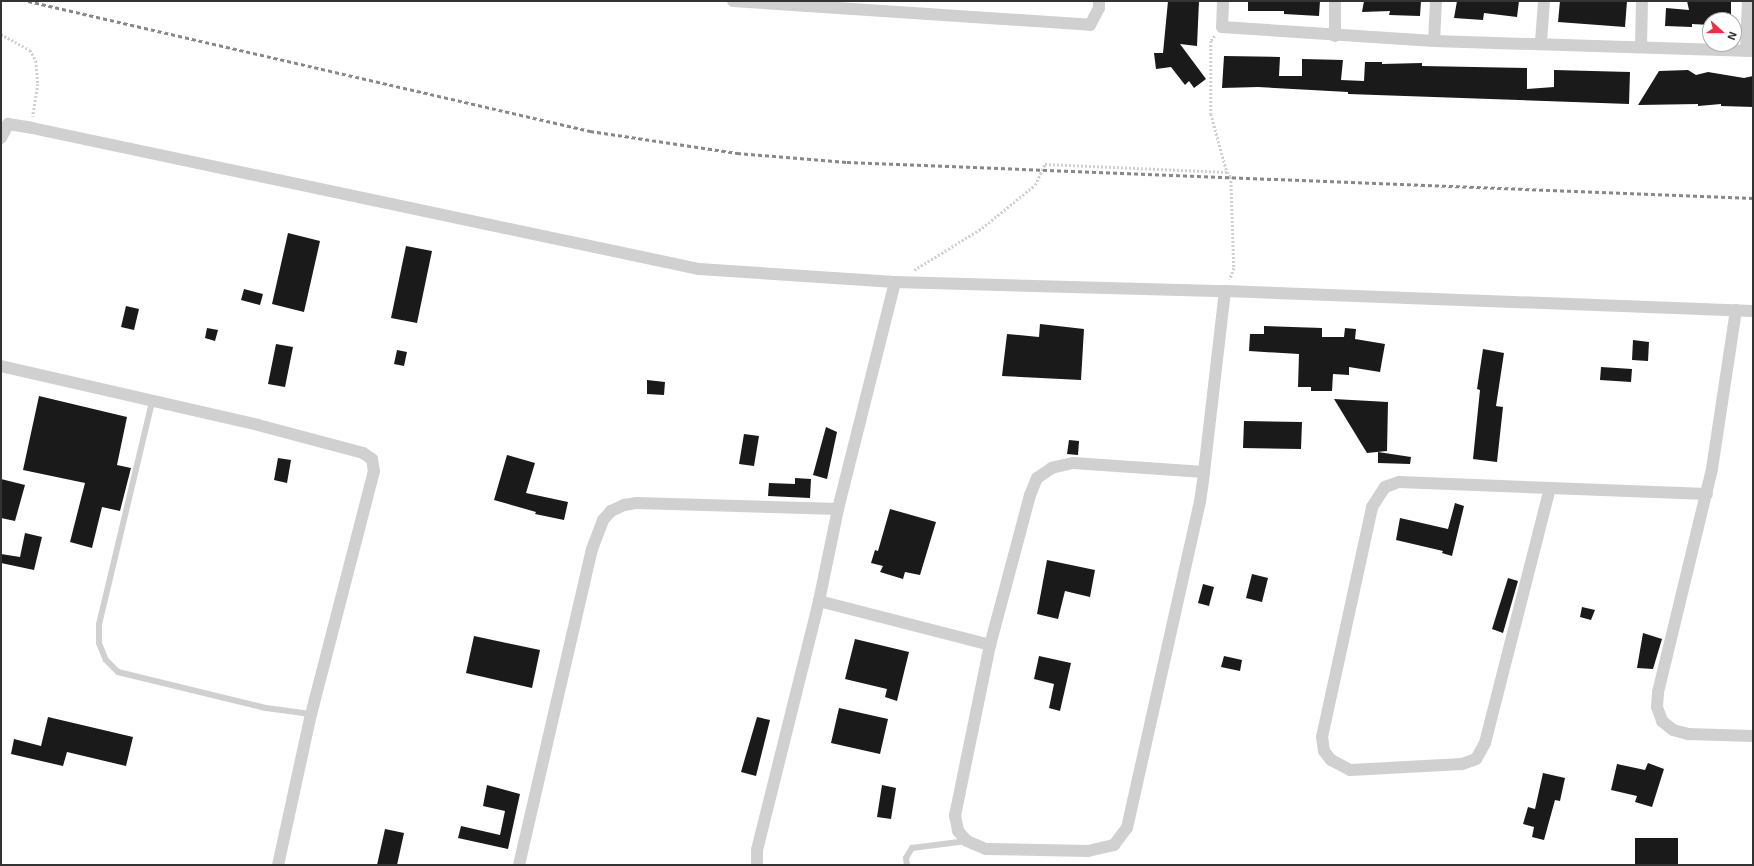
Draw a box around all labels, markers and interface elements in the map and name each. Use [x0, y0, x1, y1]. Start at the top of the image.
north arrow [1702, 12, 1742, 52]
text: N [1725, 30, 1740, 42]

